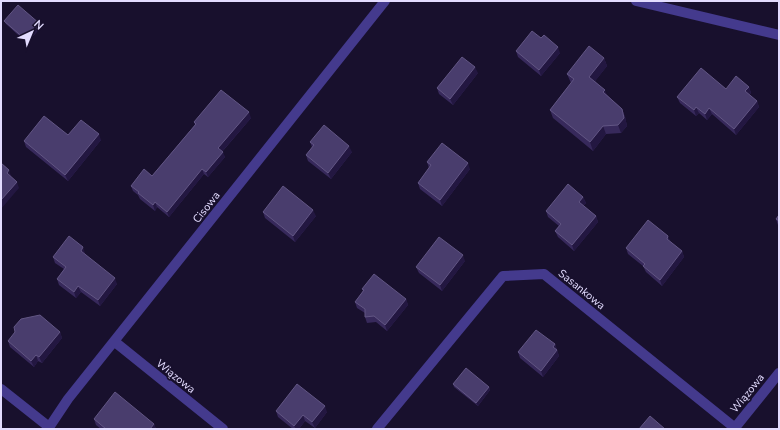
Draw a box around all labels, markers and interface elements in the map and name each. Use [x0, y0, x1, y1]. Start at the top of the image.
north arrow [12, 12, 52, 52]
text: N [30, 17, 47, 33]
street label: Cisowa [189, 188, 224, 226]
street label: Sasankowa [555, 266, 608, 313]
street label: Wiązowa [153, 356, 199, 397]
street label: Wiązowa [727, 370, 768, 416]

